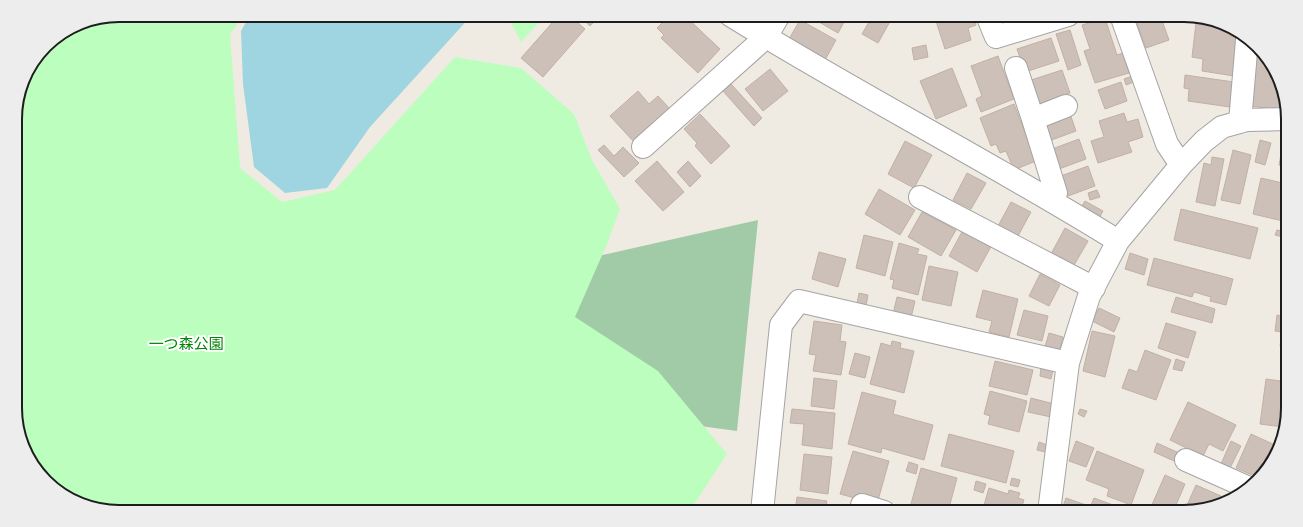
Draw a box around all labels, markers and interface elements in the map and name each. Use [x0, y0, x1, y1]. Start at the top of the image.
park label: 一つ森公園 [148, 334, 224, 352]

